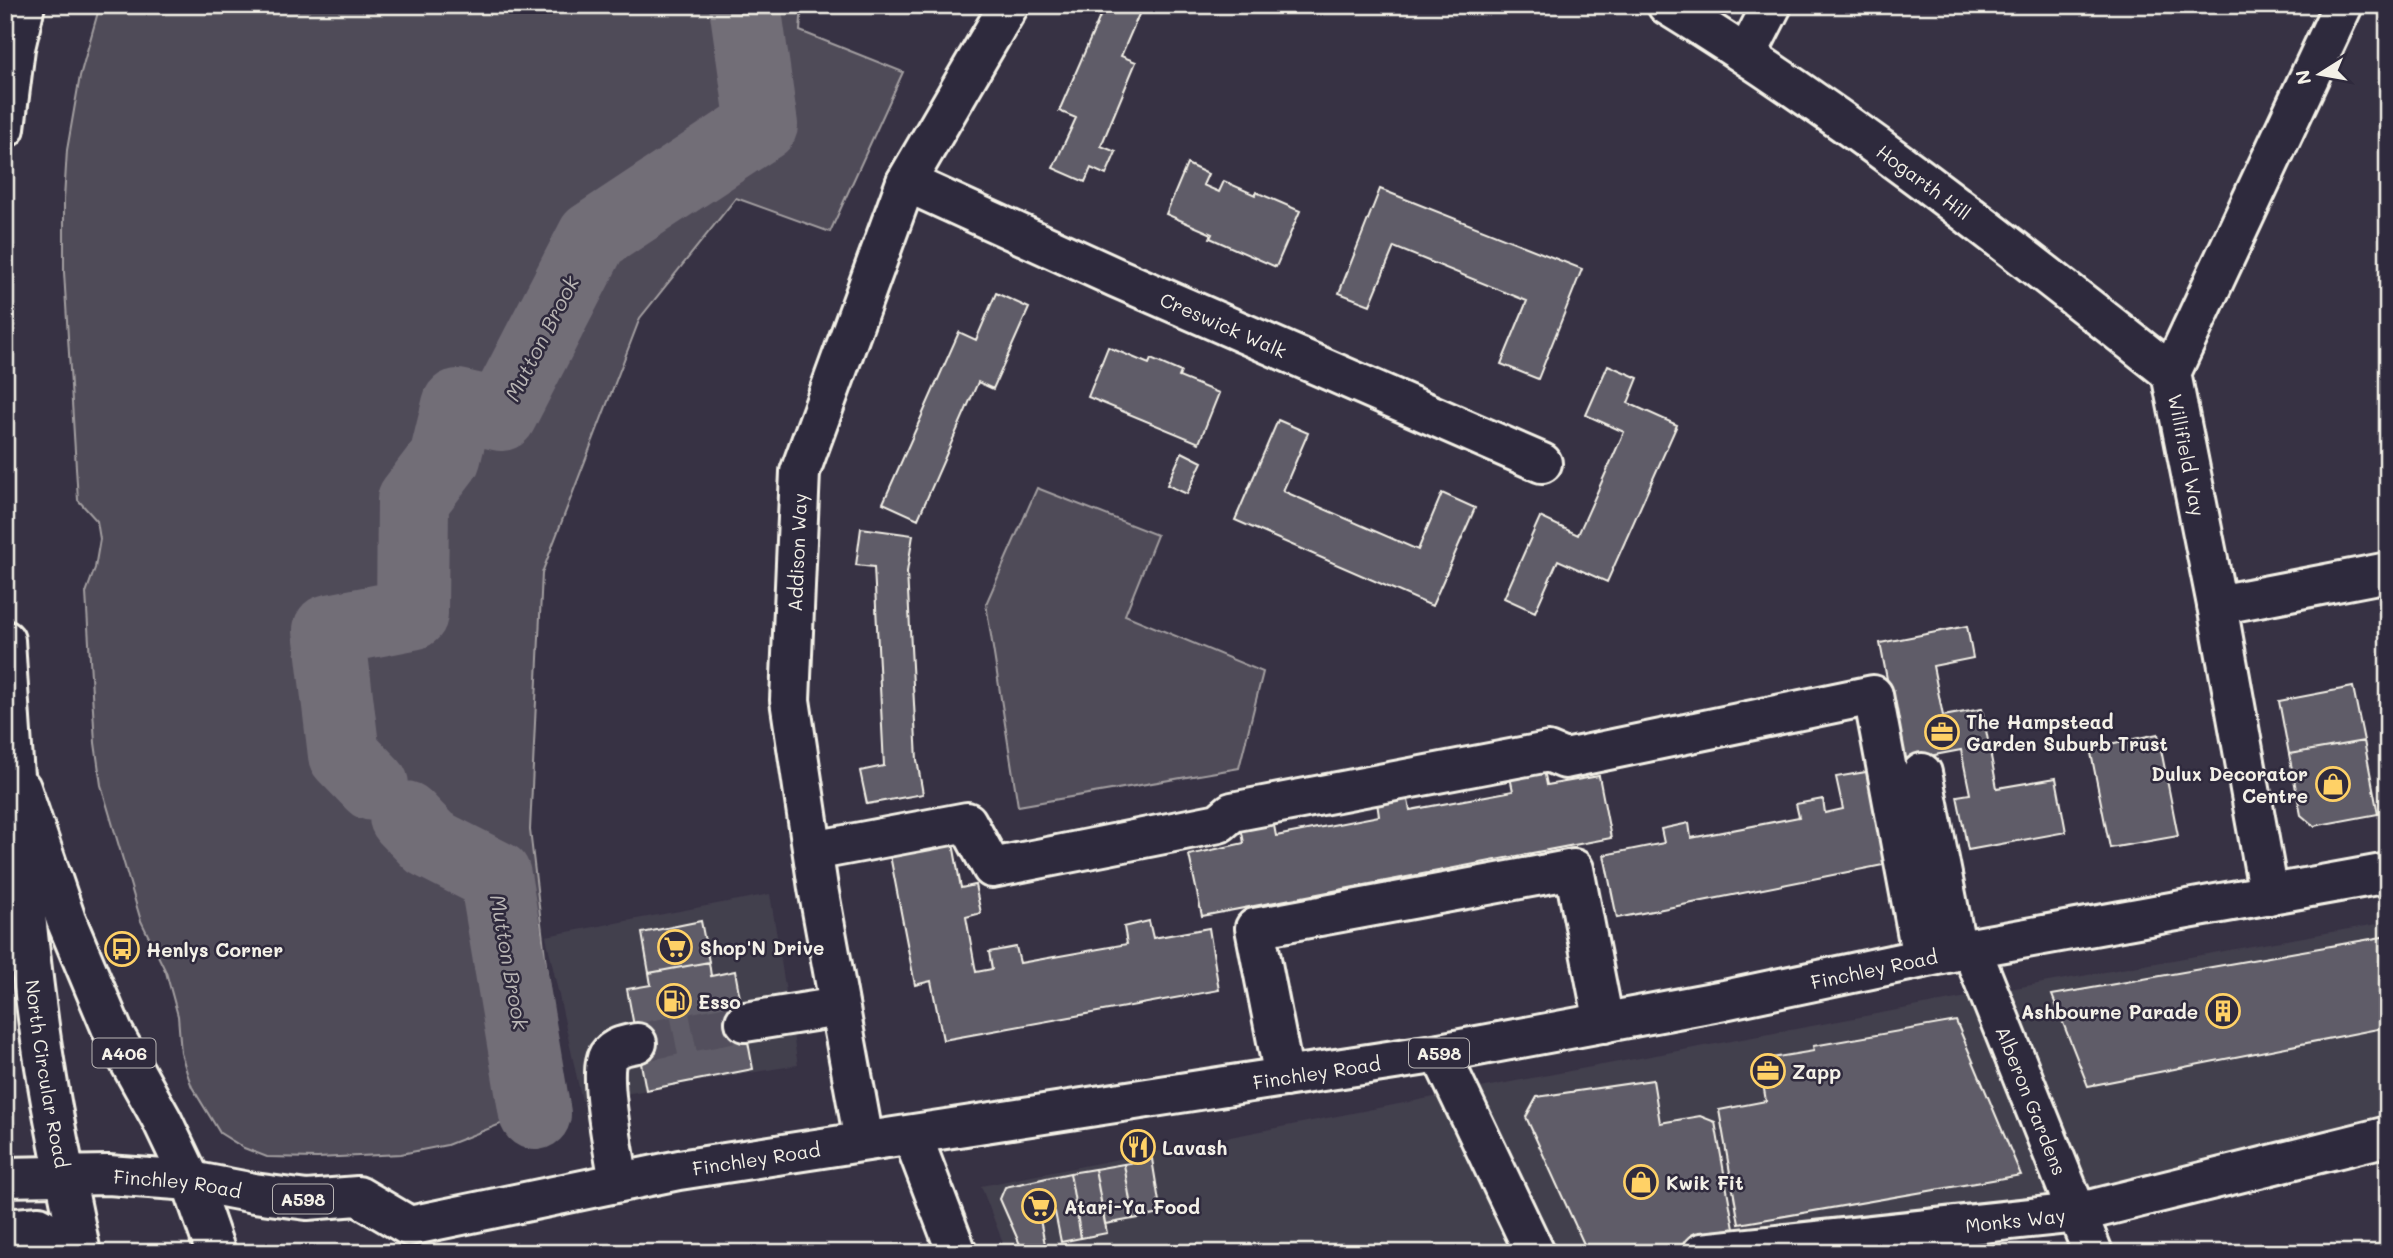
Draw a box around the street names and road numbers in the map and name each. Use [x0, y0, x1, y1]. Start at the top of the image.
street label: Hogarth Hill [1872, 138, 1976, 225]
street label: Creswick Walk [1156, 286, 1291, 363]
street label: Willifield Way [2163, 392, 2211, 518]
street label: Addison Way [781, 493, 812, 612]
street label: Finchley Road [1808, 943, 1940, 994]
street label: North Circular Road [21, 978, 76, 1170]
street label: Alberon Gardens [1991, 1022, 2073, 1178]
road number: A406 [92, 1038, 156, 1068]
road number: A598 [1409, 1038, 1469, 1068]
street label: Finchley Road [1251, 1050, 1382, 1094]
street label: Finchley Road [691, 1136, 822, 1180]
street label: Finchley Road [113, 1163, 244, 1203]
road number: A598 [273, 1184, 333, 1214]
street label: Monks Way [1964, 1202, 2067, 1237]

